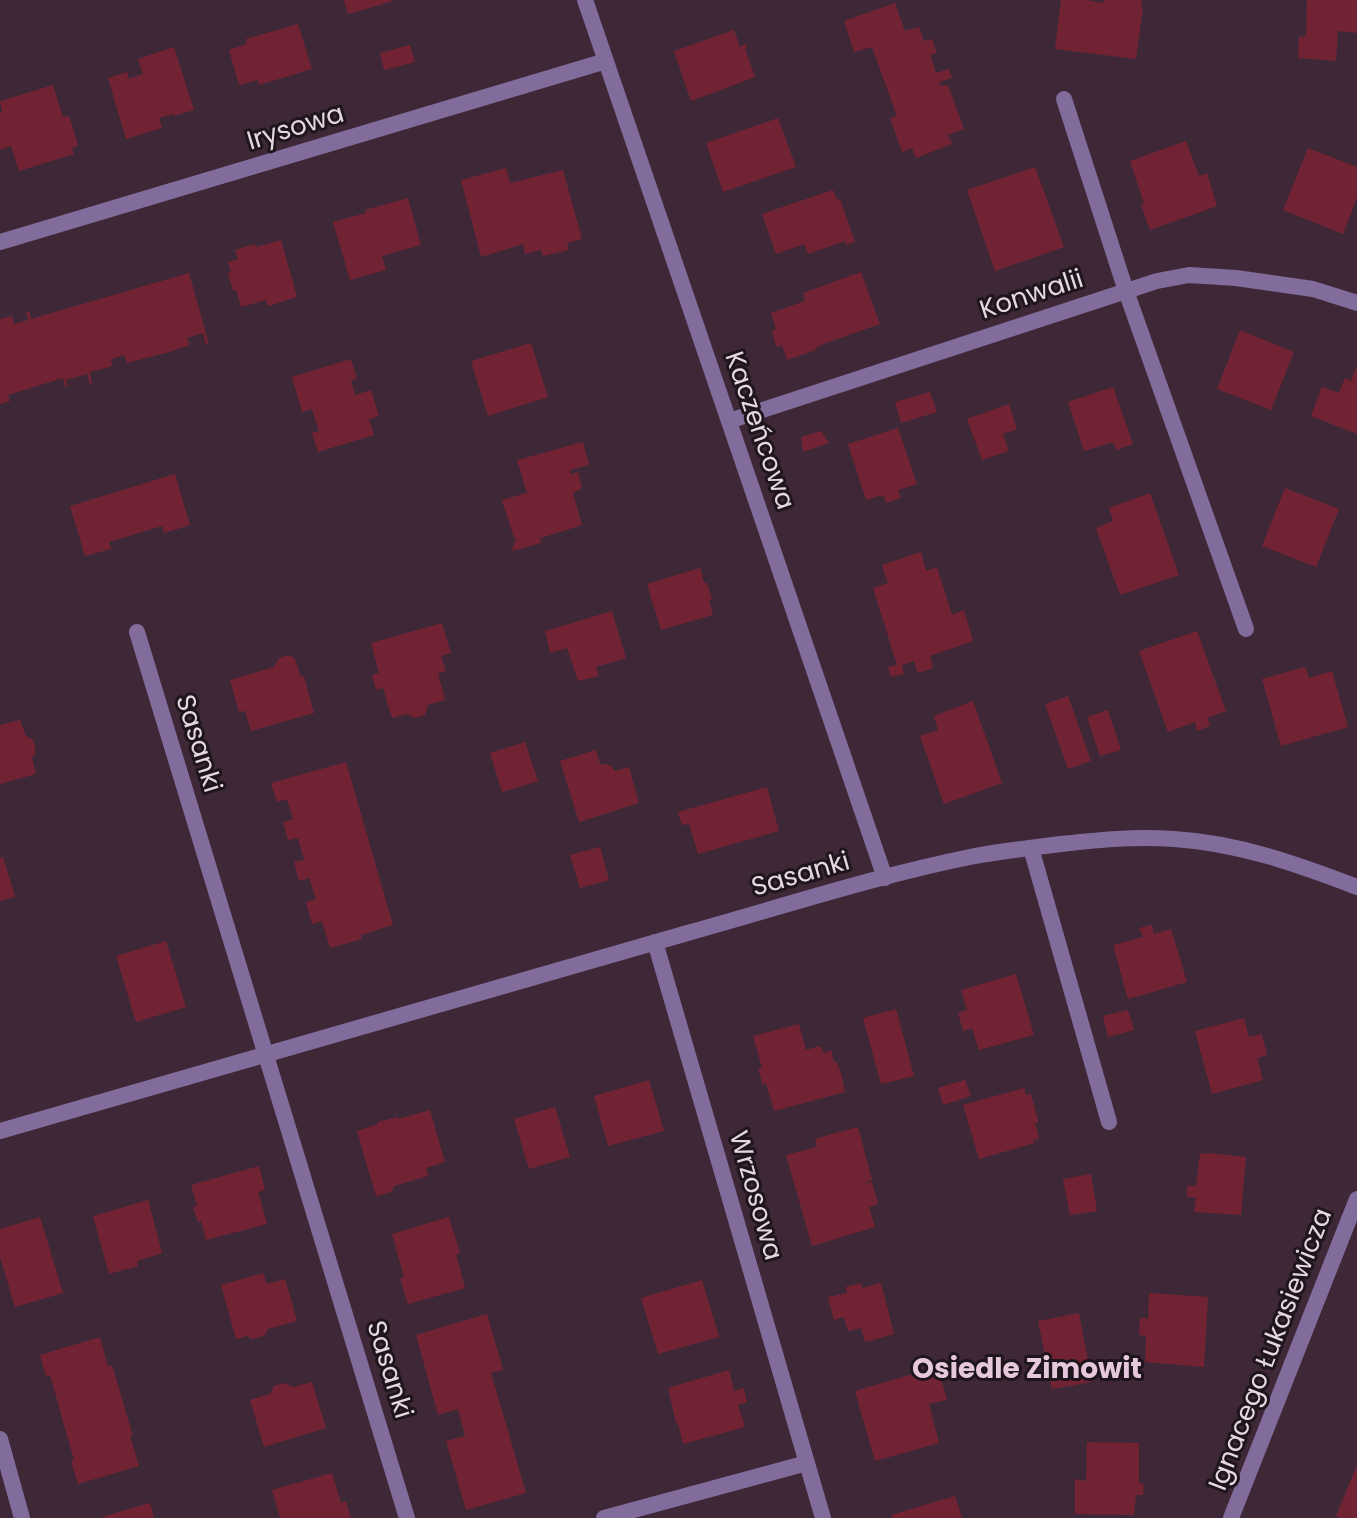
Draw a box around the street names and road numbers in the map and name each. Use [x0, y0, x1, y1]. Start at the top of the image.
street label: Irysowa [244, 99, 348, 159]
street label: Konwalii [976, 265, 1088, 327]
street label: Kaczeńcowa [716, 348, 800, 514]
street label: Sasanki [167, 691, 227, 797]
street label: Sasanki [748, 847, 854, 905]
street label: Wrzosowa [721, 1128, 787, 1264]
street label: Ignacego Łukasiewicza [1204, 1205, 1340, 1495]
street label: Sasanki [358, 1317, 418, 1423]

